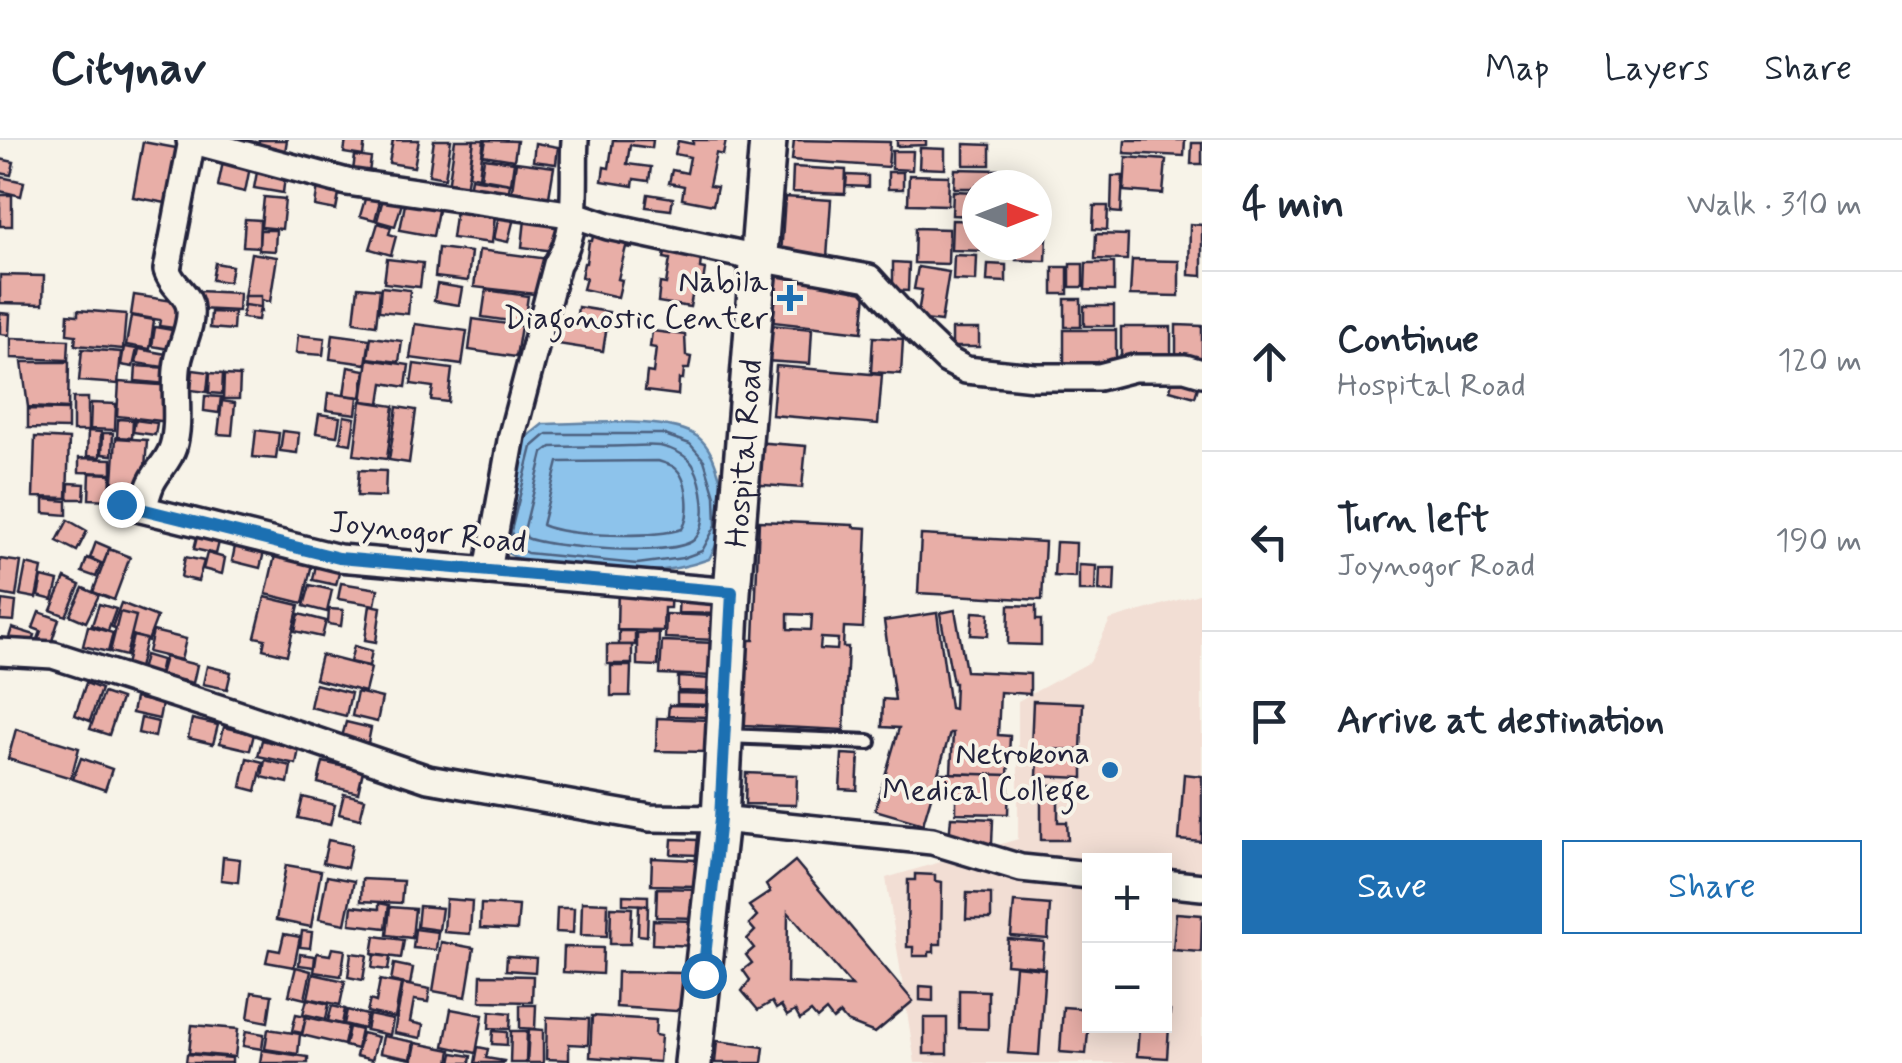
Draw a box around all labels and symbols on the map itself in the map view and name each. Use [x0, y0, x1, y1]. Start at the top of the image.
north arrow [962, 170, 1052, 260]
place label: Nabila Diagonostic Center [504, 261, 769, 343]
marker: Nabila Diagonostic Center [777, 285, 803, 311]
street label: Hospital Road [717, 358, 773, 549]
route end [99, 482, 145, 528]
street label: Joynogor Road [327, 502, 529, 564]
place label: Netrokona Medical College [882, 733, 1090, 815]
marker: Netrokona Medical College [1099, 759, 1121, 781]
route start [681, 953, 727, 999]

